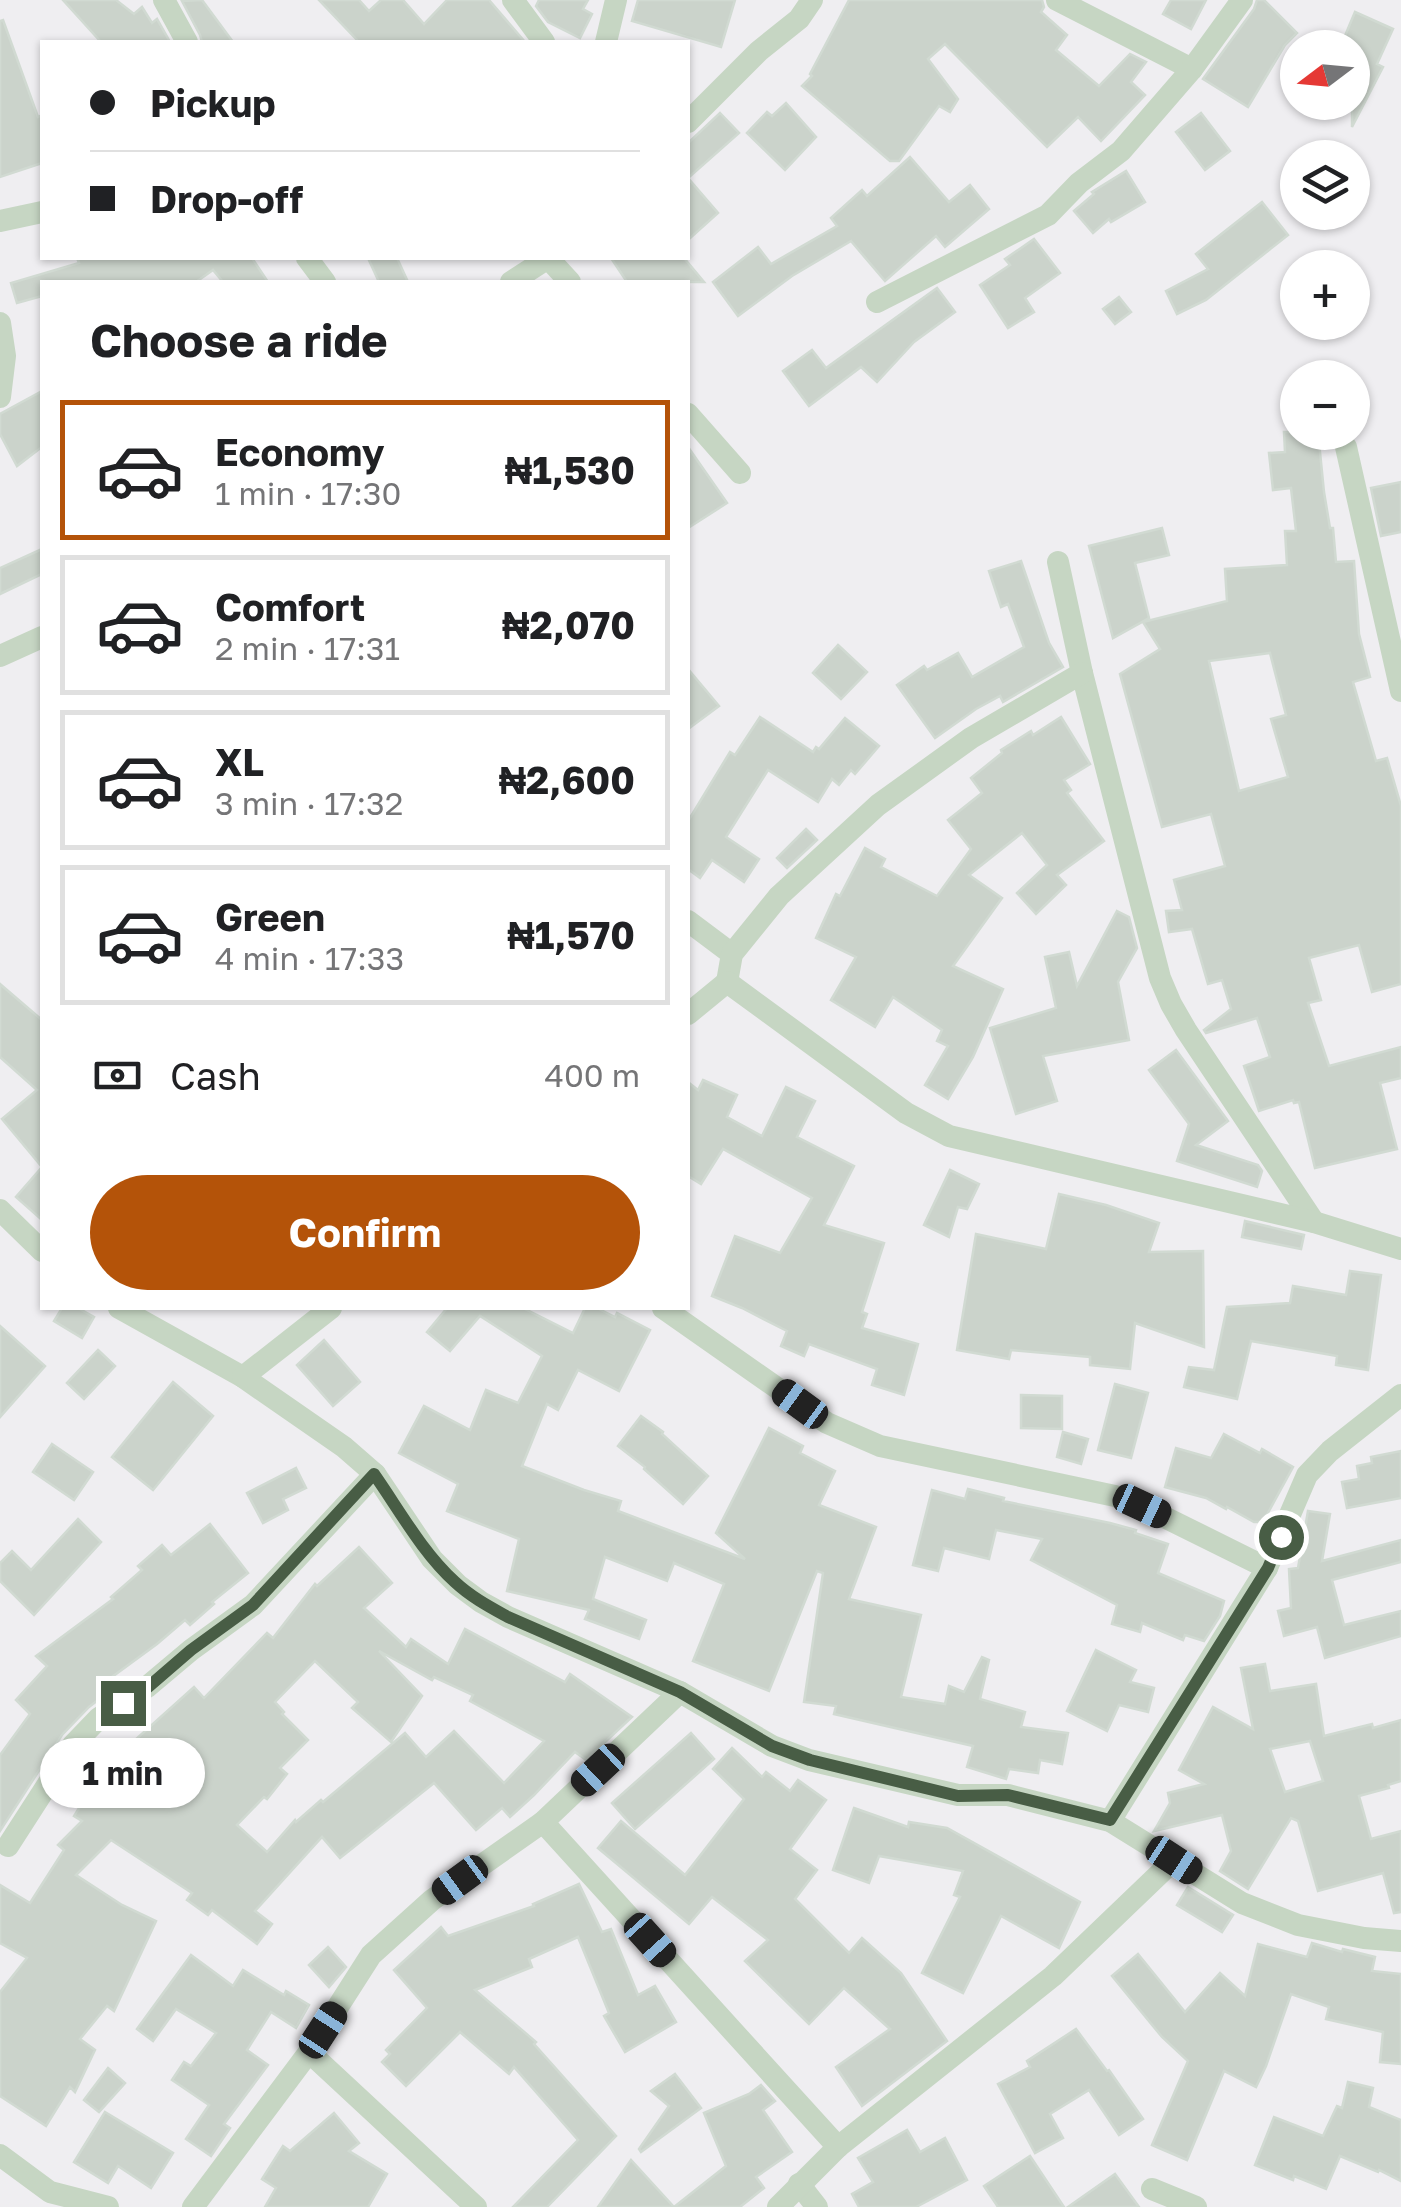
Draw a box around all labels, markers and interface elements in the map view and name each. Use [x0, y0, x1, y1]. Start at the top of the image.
north arrow [1280, 30, 1370, 120]
map controls [1280, 30, 1370, 450]
text: Pickup [150, 80, 276, 125]
button: layers [1280, 140, 1370, 230]
text: Drop-off [150, 176, 303, 221]
button: + [1280, 250, 1370, 340]
text: Choose a ride [90, 313, 388, 367]
button: − [1280, 360, 1370, 450]
icon: car [95, 425, 185, 515]
text: Economy [215, 429, 384, 474]
text: ₦1,530 [505, 447, 635, 492]
text: 1 min · 17:30 [215, 474, 401, 512]
icon: car [95, 580, 185, 670]
text: Comfort [215, 584, 365, 629]
text: ₦2,070 [502, 602, 635, 647]
text: 2 min · 17:31 [215, 629, 400, 667]
icon: car [95, 735, 185, 825]
text: XL [215, 739, 264, 784]
text: ₦2,600 [499, 757, 635, 802]
text: 3 min · 17:32 [215, 784, 403, 822]
icon: car [95, 890, 185, 980]
text: Green [215, 894, 325, 939]
text: ₦1,570 [507, 912, 635, 957]
text: 4 min · 17:33 [215, 939, 404, 977]
icon: cash [90, 1048, 145, 1103]
text: Cash [170, 1053, 261, 1098]
text: 400 m [544, 1056, 640, 1094]
button: Confirm [90, 1175, 640, 1290]
car [767, 1374, 833, 1434]
car [1108, 1480, 1176, 1532]
route start [1259, 1515, 1304, 1560]
route end [101, 1681, 146, 1726]
callout: 1 min [41, 1738, 206, 1808]
car [566, 1739, 630, 1801]
text: 1 min [82, 1754, 163, 1792]
car [1141, 1831, 1207, 1889]
car [427, 1850, 493, 1910]
car [619, 1908, 681, 1972]
car [294, 1997, 352, 2063]

